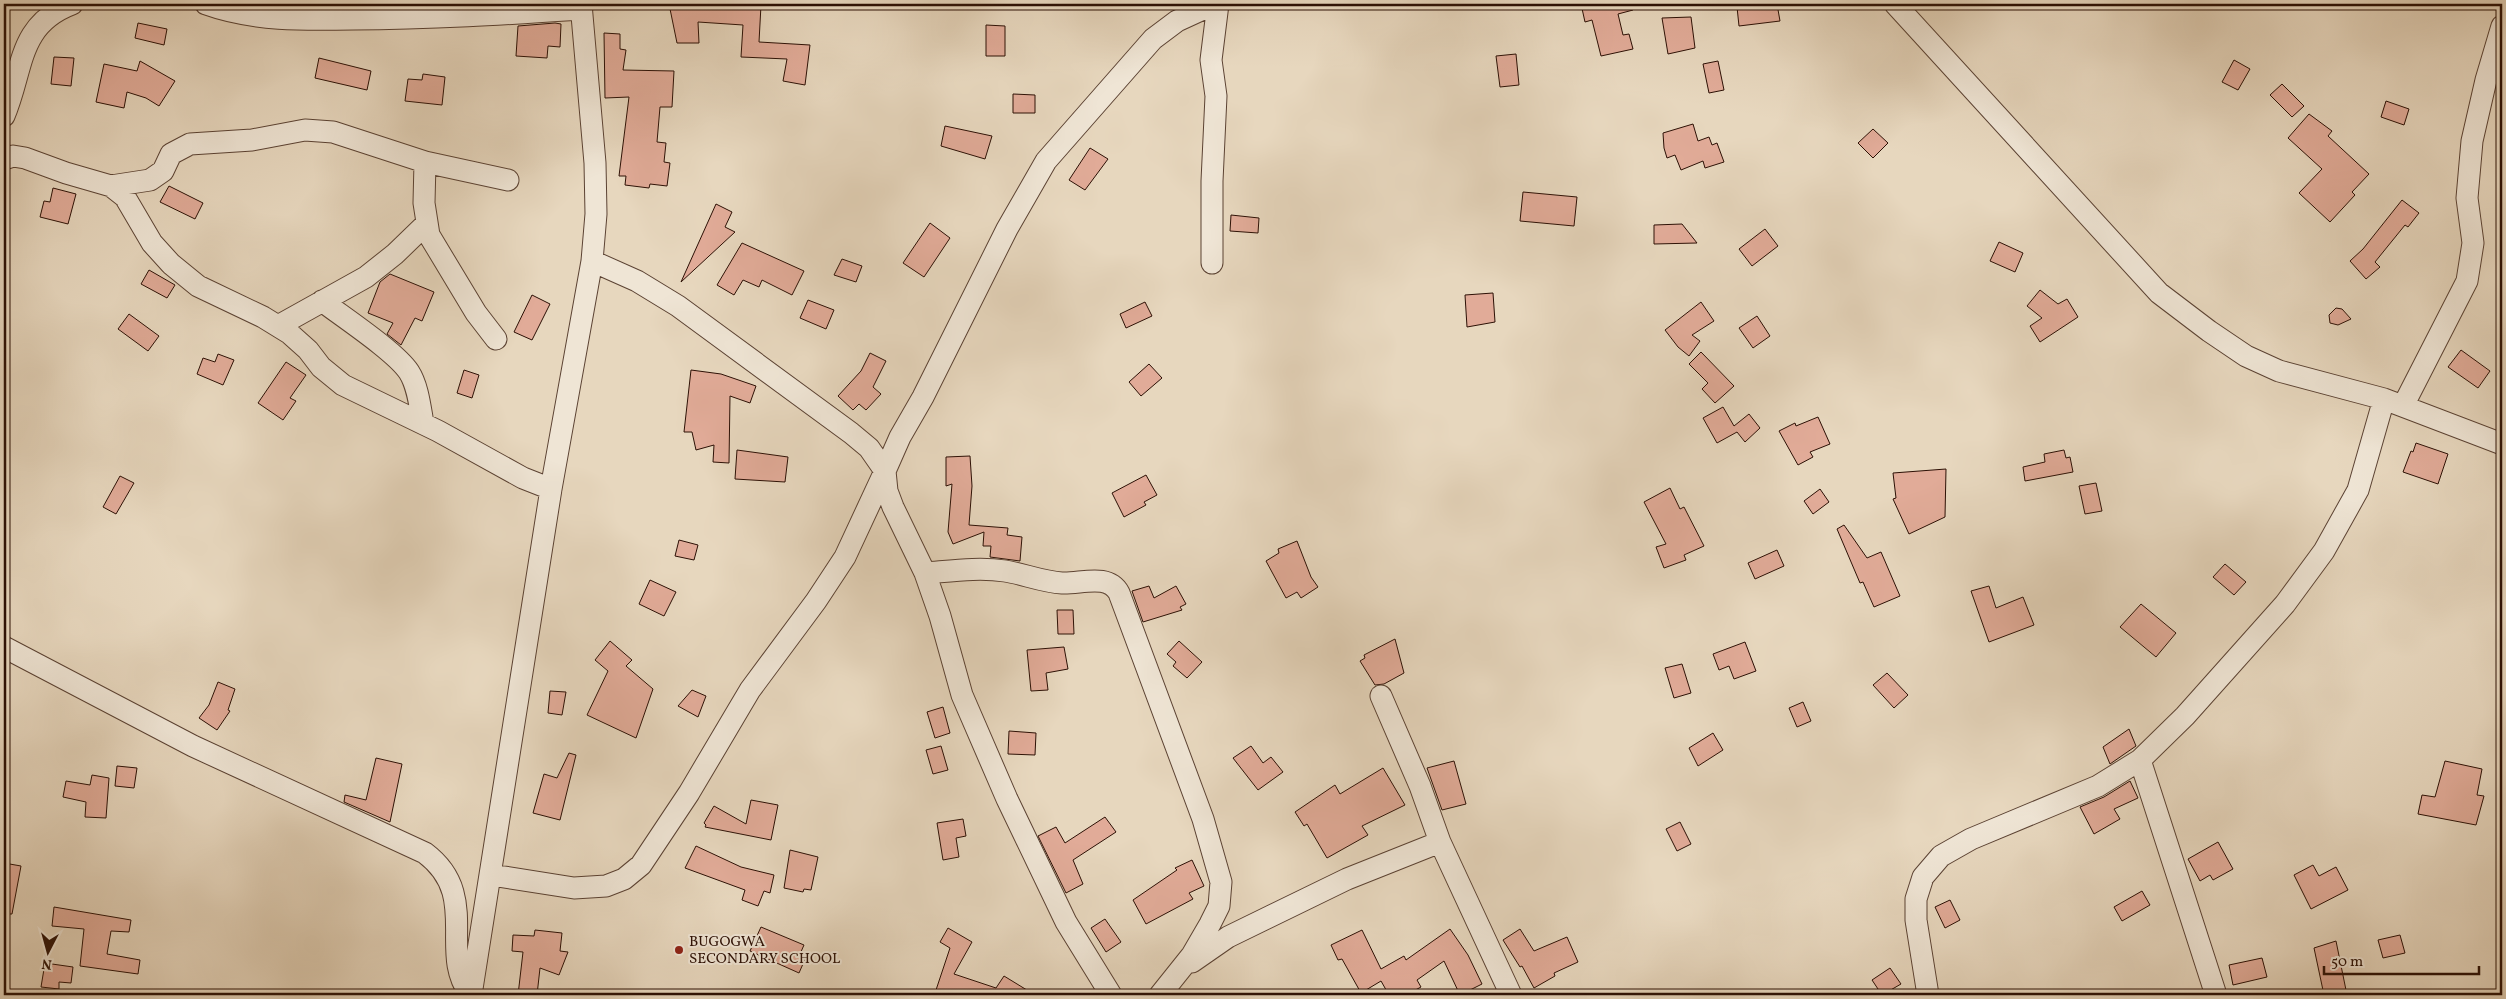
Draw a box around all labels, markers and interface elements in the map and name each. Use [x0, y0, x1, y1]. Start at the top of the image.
north arrow [22, 926, 72, 976]
place label: BUGOGWA SECONDARY SCHOOL [689, 932, 841, 970]
marker: BUGOGWA SECONDARY SCHOOL [673, 944, 685, 956]
scale bar [2324, 944, 2478, 976]
text: 50 m [2331, 952, 2363, 973]
text: N [41, 953, 53, 973]

